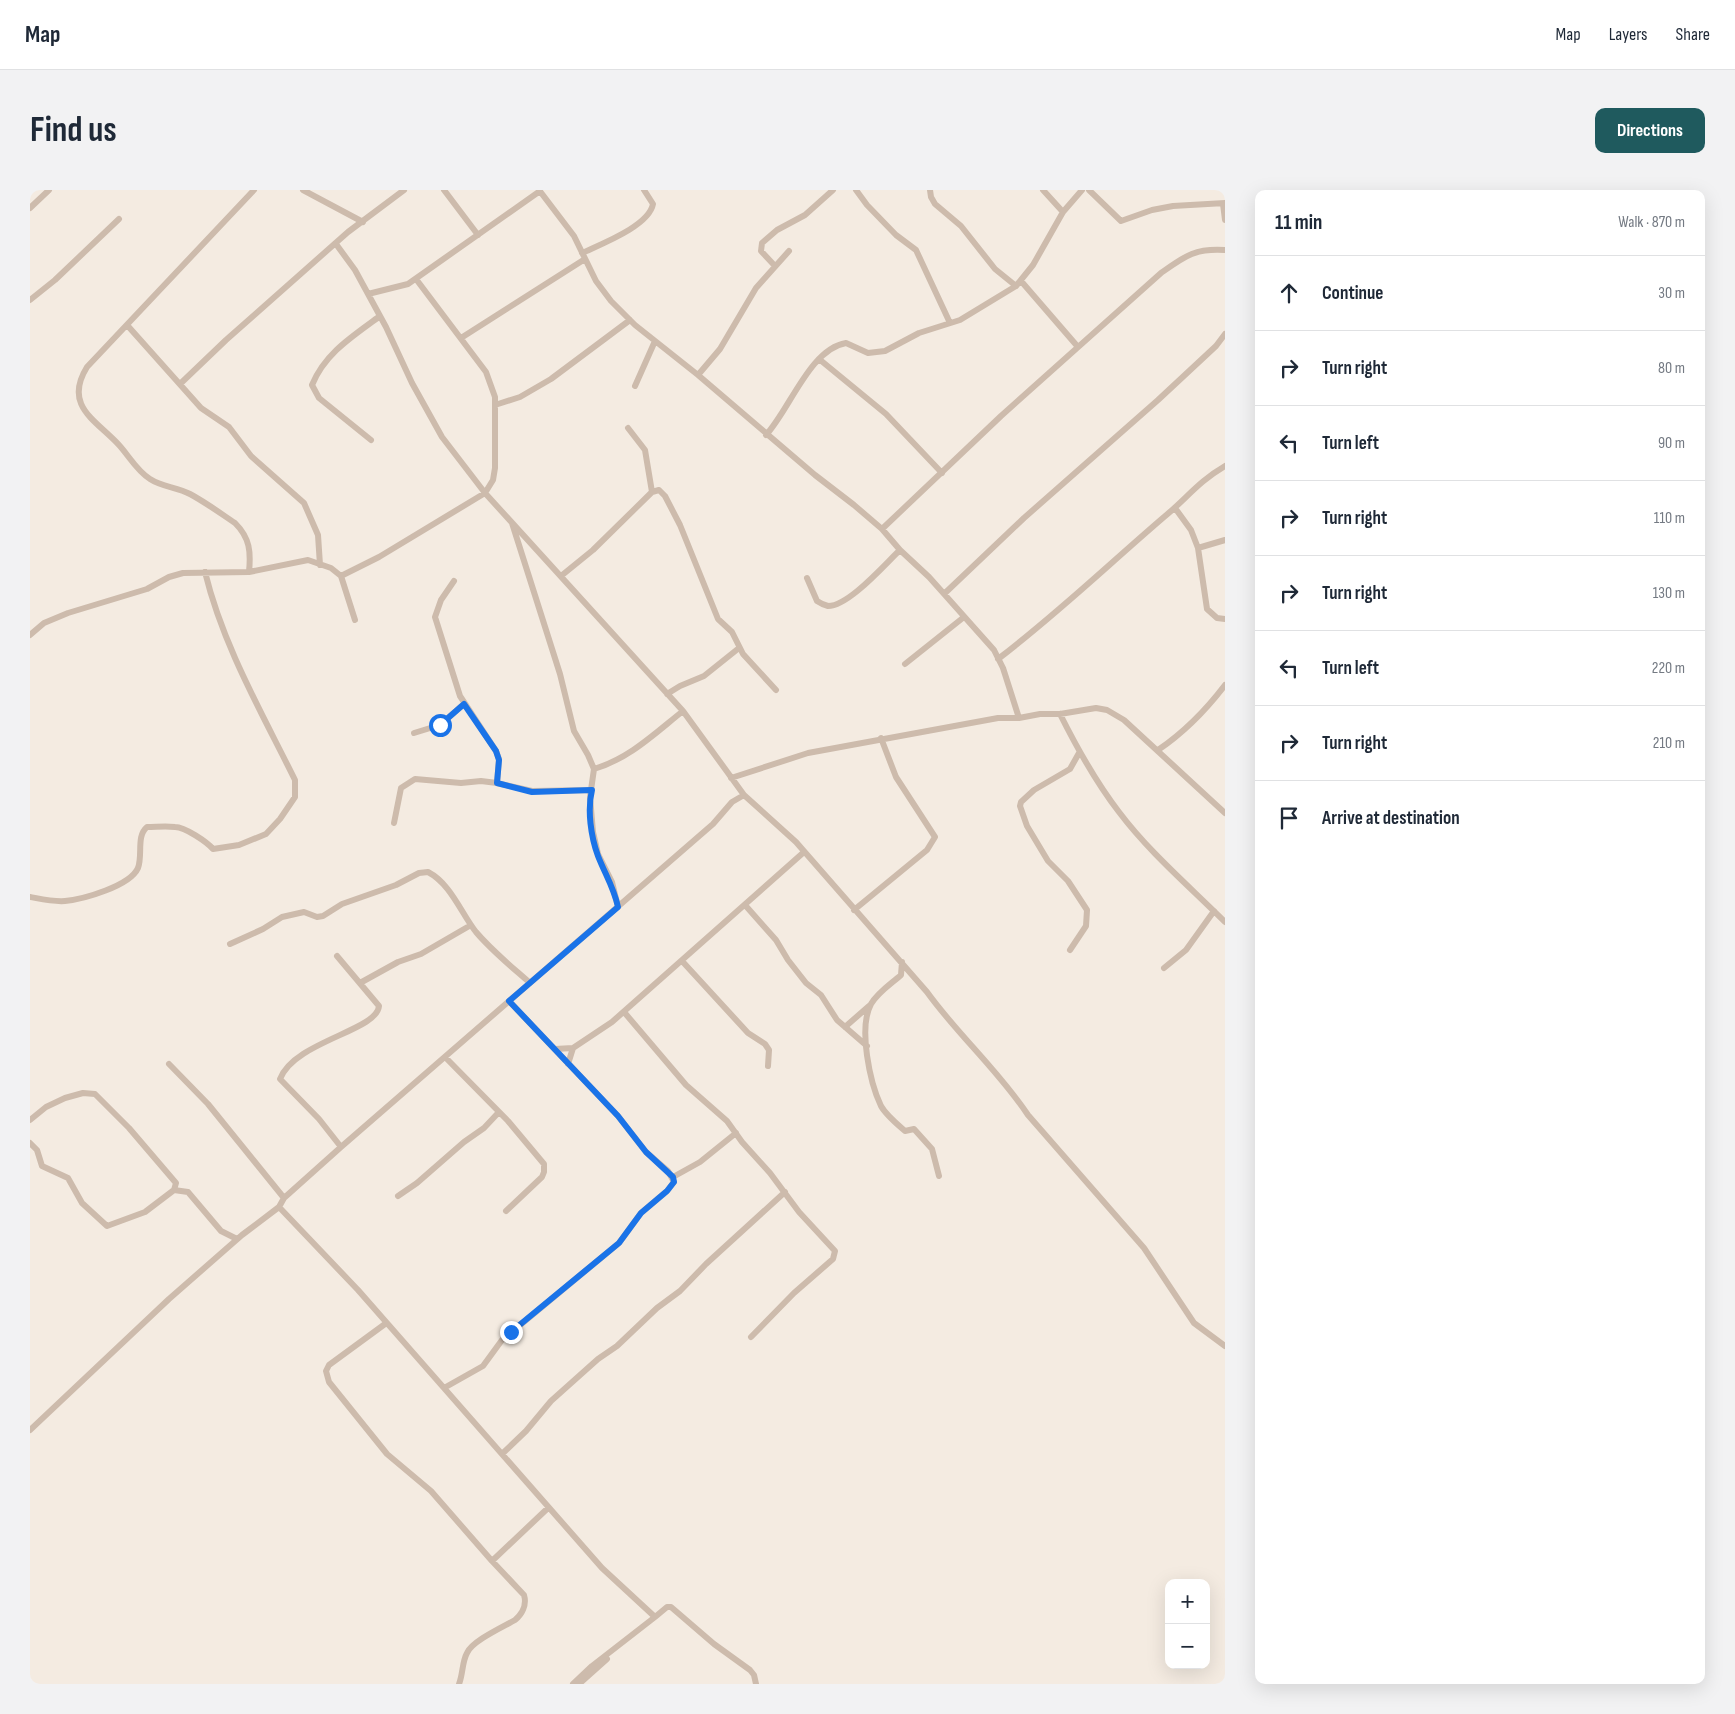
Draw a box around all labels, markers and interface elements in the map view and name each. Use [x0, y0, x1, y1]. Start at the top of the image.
text: Map [25, 20, 60, 49]
text: Map [1556, 24, 1581, 45]
text: Layers [1609, 24, 1648, 45]
text: Share [1676, 24, 1710, 45]
button: Directions [1595, 108, 1705, 153]
text: Find us [30, 109, 117, 152]
text: 11 min [1275, 210, 1322, 235]
text: Walk · 870 m [1618, 213, 1685, 232]
icon: ahead [1275, 279, 1303, 307]
text: Continue [1322, 282, 1383, 305]
text: 30 m [1658, 284, 1685, 303]
icon: right [1275, 354, 1303, 382]
text: Turn right [1322, 357, 1387, 380]
text: 80 m [1658, 359, 1685, 378]
icon: left [1275, 429, 1303, 457]
text: Turn left [1322, 432, 1379, 455]
text: 90 m [1658, 434, 1685, 453]
icon: right [1275, 504, 1303, 532]
text: Turn right [1322, 507, 1387, 530]
text: 110 m [1654, 509, 1685, 528]
icon: right [1275, 579, 1303, 607]
text: Turn right [1322, 582, 1387, 605]
text: 130 m [1653, 584, 1685, 603]
icon: left [1275, 654, 1303, 682]
text: Turn left [1322, 657, 1379, 680]
text: 220 m [1652, 659, 1685, 678]
route start [429, 714, 452, 737]
icon: right [1275, 729, 1303, 757]
text: Turn right [1322, 732, 1387, 755]
text: 210 m [1653, 734, 1685, 753]
icon: arrive [1275, 804, 1303, 832]
text: Arrive at destination [1322, 807, 1460, 830]
route end [500, 1321, 523, 1344]
map controls [1165, 1579, 1210, 1669]
button: + [1165, 1579, 1210, 1624]
button: − [1165, 1624, 1210, 1669]

